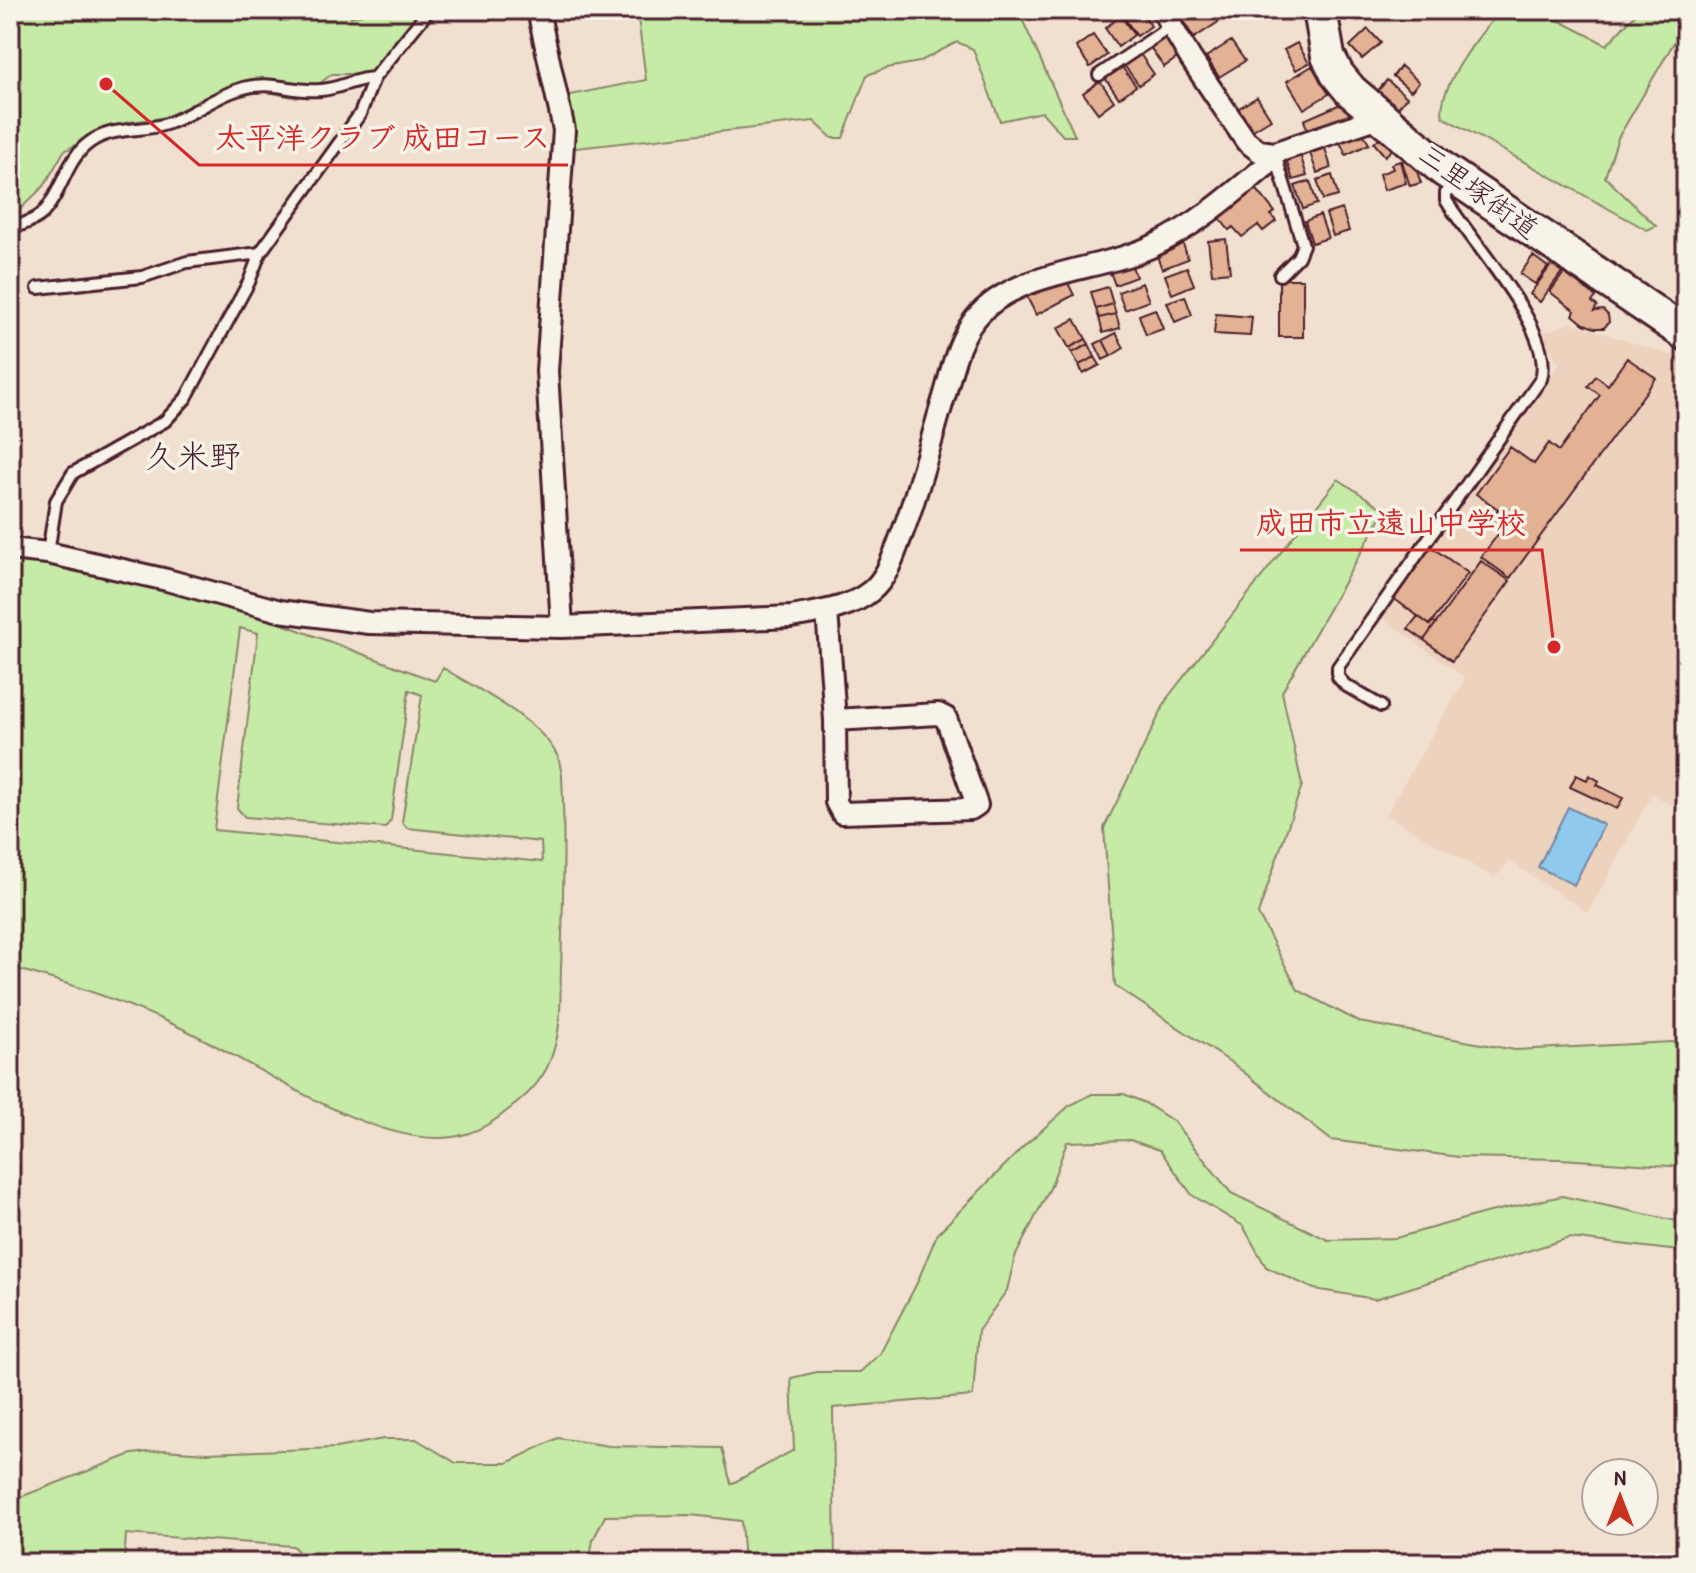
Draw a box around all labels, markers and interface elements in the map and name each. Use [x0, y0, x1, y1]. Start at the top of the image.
callout: 太平洋クラブ 成田コース [199, 111, 568, 165]
text: 太平洋クラブ 成田コース [215, 117, 551, 157]
street label: 三里塚街道 [1411, 134, 1547, 248]
district label: 久米野 [145, 434, 241, 477]
callout: 成田市立遠山中学校 [1240, 496, 1542, 550]
text: 成田市立遠山中学校 [1256, 502, 1526, 542]
north arrow [1580, 1457, 1660, 1537]
text: N [1614, 1462, 1626, 1492]

